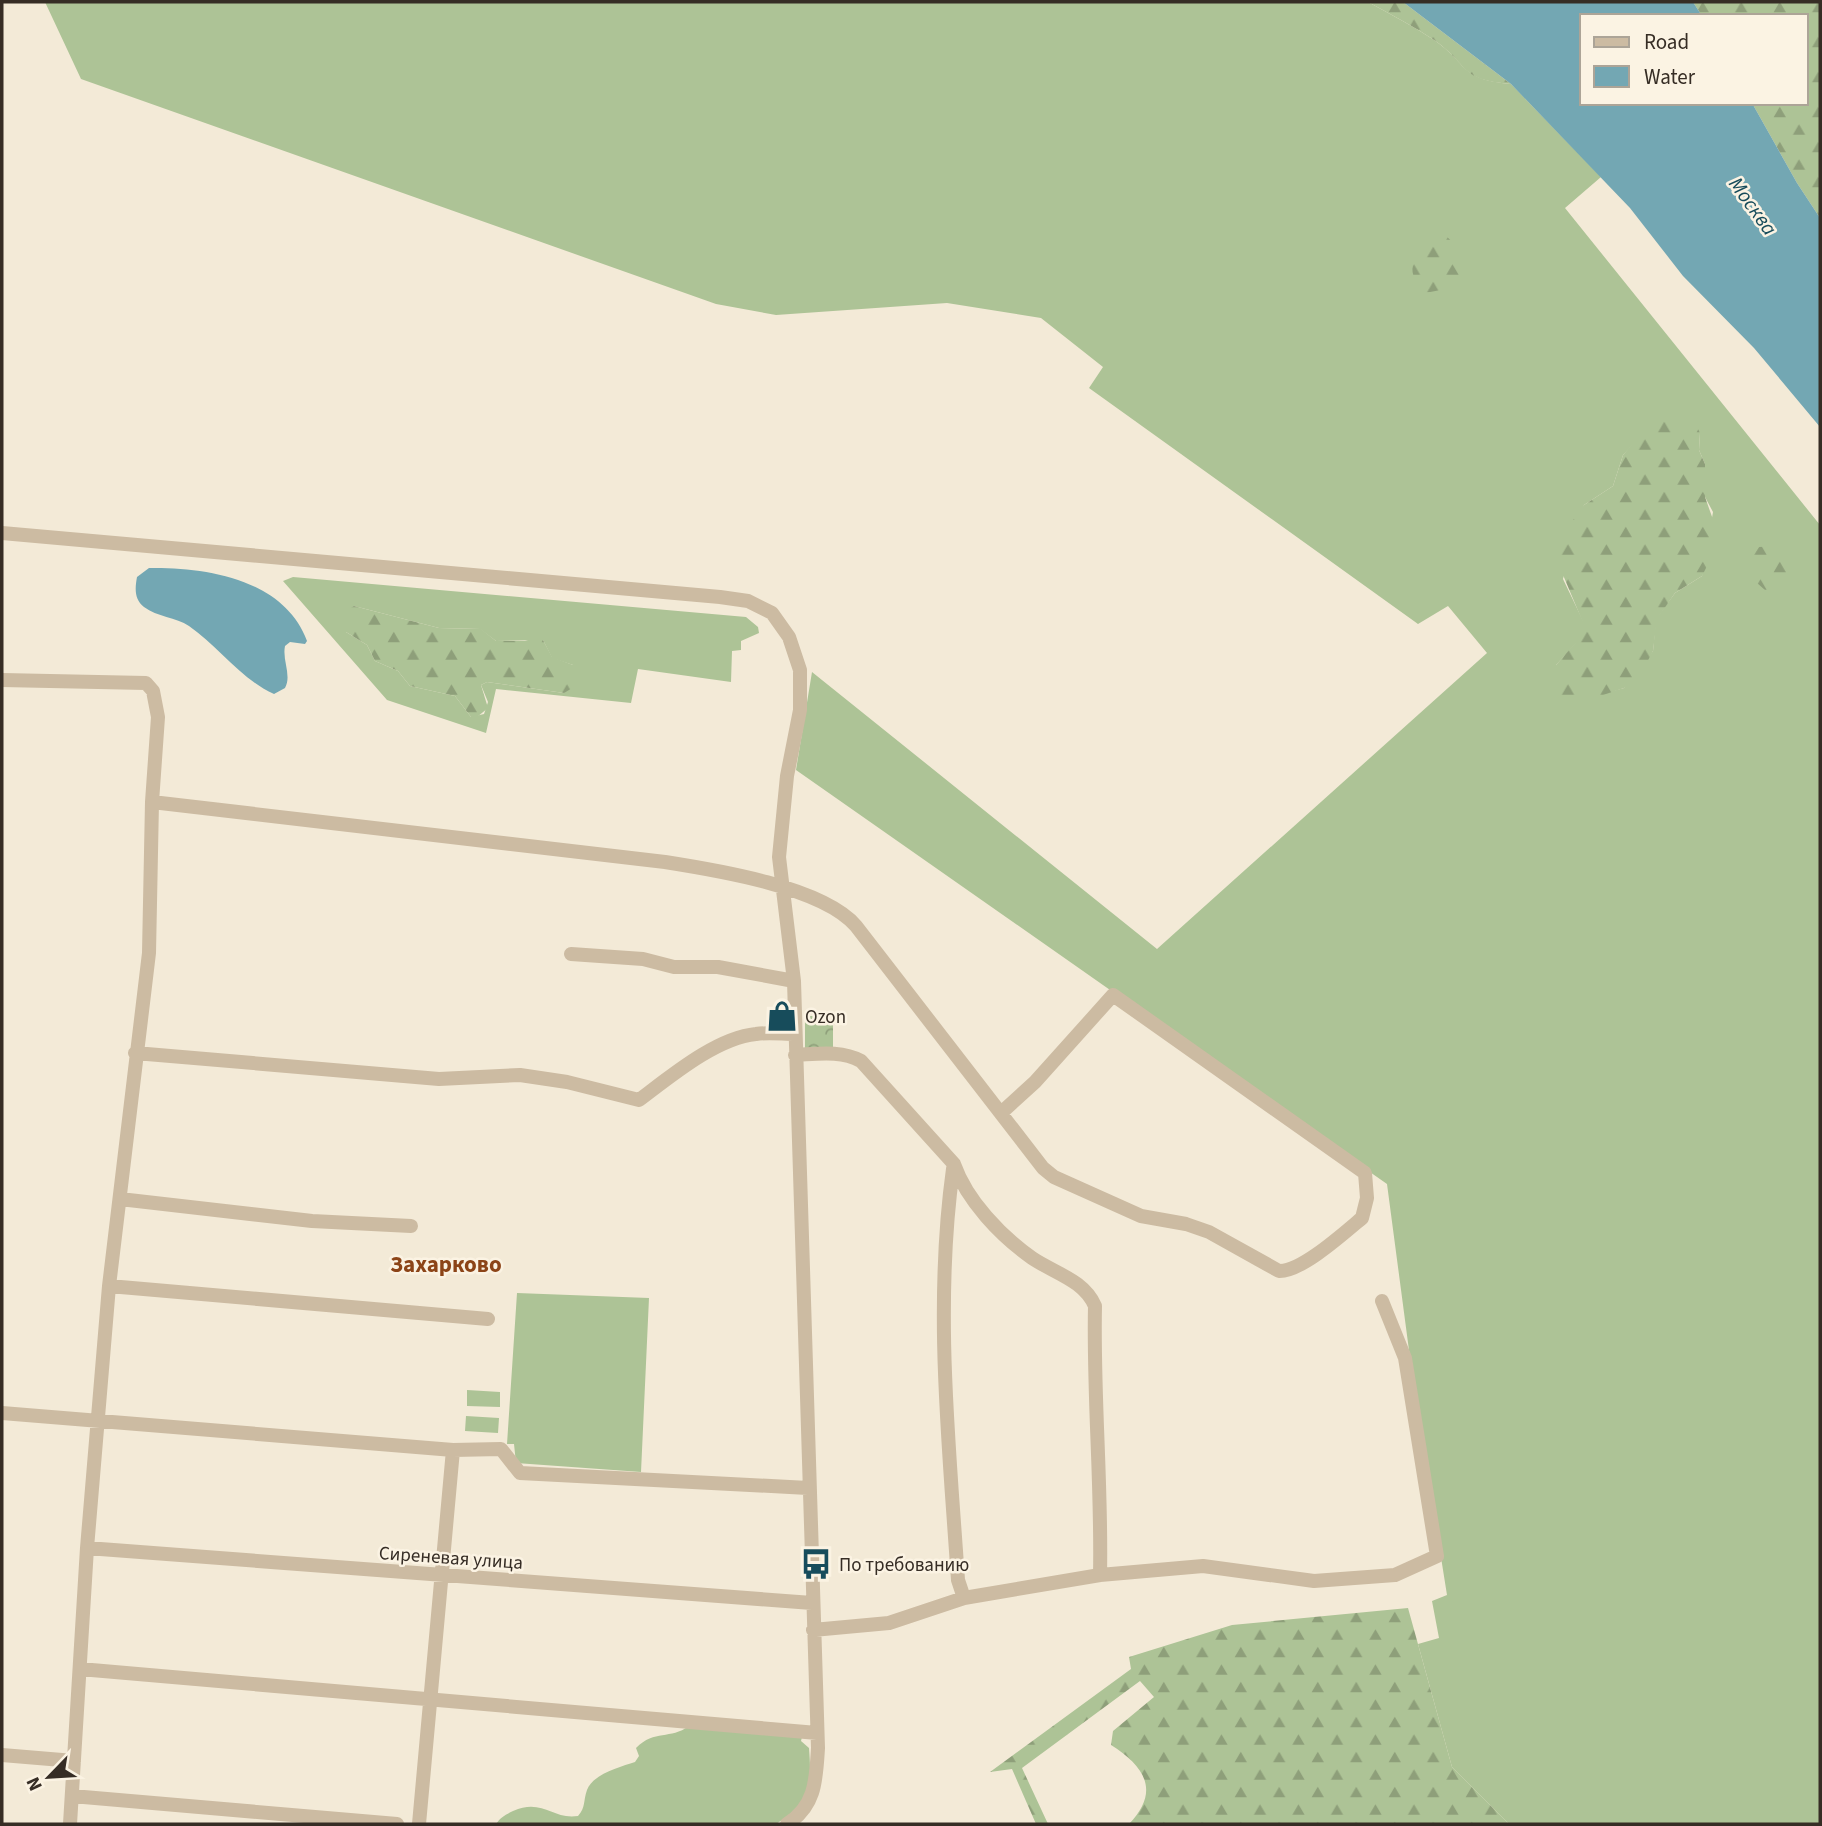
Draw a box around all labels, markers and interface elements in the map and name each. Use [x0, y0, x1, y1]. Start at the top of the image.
legend [1580, 14, 1808, 105]
text: Road [1644, 27, 1689, 57]
text: Water [1644, 62, 1696, 92]
water label: Москва [1721, 171, 1785, 241]
shop icon: Ozon [765, 999, 799, 1033]
place label: Ozon [805, 1004, 846, 1031]
district label: Захарково [390, 1248, 502, 1281]
street label: Сиреневая улица [378, 1540, 524, 1577]
bus stop icon: По требованию [799, 1547, 833, 1581]
place label: По требованию [839, 1552, 969, 1579]
north arrow [14, 1742, 84, 1812]
text: N [20, 1772, 50, 1795]

